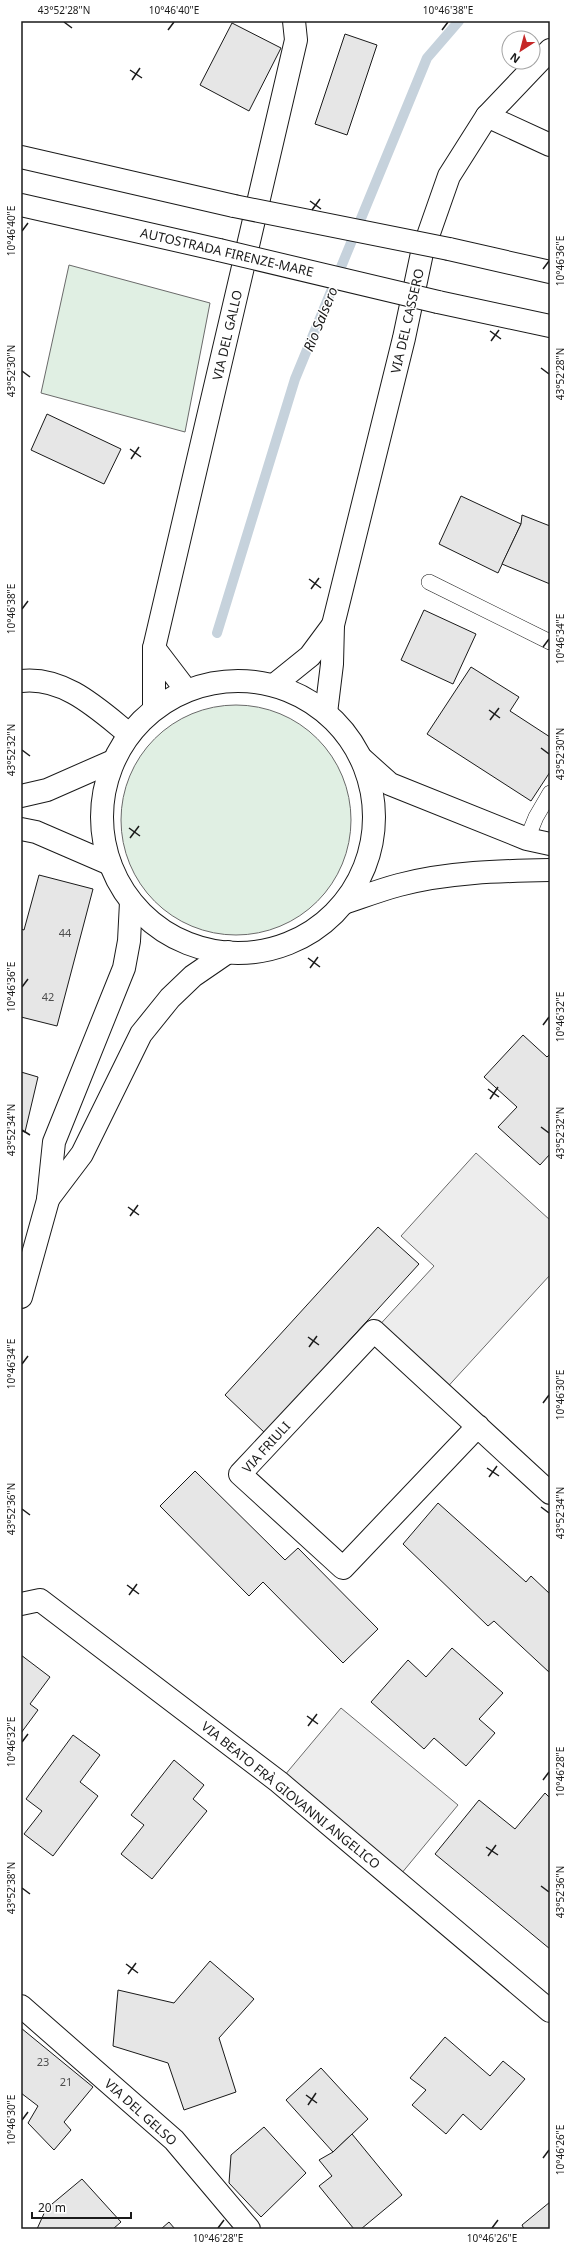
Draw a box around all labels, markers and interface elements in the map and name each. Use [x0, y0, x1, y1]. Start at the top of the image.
text: 43°52'28"N [38, 3, 90, 17]
text: 10°46'40"E [149, 3, 199, 17]
text: 10°46'38"E [423, 3, 473, 17]
north arrow [501, 30, 541, 70]
text: N [507, 50, 523, 67]
text: 10°46'40"E [4, 206, 18, 256]
street label: AUTOSTRADA FIRENZE-MARE [139, 223, 315, 281]
text: 10°46'36"E [553, 236, 567, 286]
street label: VIA DEL CASSERO [386, 267, 428, 375]
water label: Rio Salsero [298, 284, 342, 354]
street label: VIA DEL GALLO [208, 288, 246, 382]
text: 43°52'30"N [4, 345, 18, 397]
text: 43°52'28"N [553, 348, 567, 400]
text: 10°46'38"E [4, 584, 18, 634]
text: 10°46'34"E [553, 614, 567, 664]
text: 43°52'32"N [4, 724, 18, 776]
text: 43°52'30"N [553, 728, 567, 780]
house number: 44 [59, 925, 72, 940]
text: 10°46'36"E [4, 962, 18, 1012]
house number: 42 [42, 989, 54, 1004]
text: 10°46'32"E [553, 992, 567, 1042]
text: 43°52'34"N [4, 1104, 18, 1156]
text: 43°52'32"N [553, 1107, 567, 1159]
text: 10°46'34"E [4, 1339, 18, 1389]
text: 10°46'30"E [553, 1370, 567, 1420]
street label: VIA FRIULI [238, 1417, 294, 1477]
text: 43°52'36"N [4, 1483, 18, 1535]
text: 43°52'34"N [553, 1487, 567, 1539]
text: 10°46'32"E [4, 1717, 18, 1767]
street label: VIA BEATO FRÀ GIOVANNI ANGELICO [198, 1717, 384, 1873]
text: 10°46'28"E [553, 1747, 567, 1797]
text: 43°52'38"N [4, 1862, 18, 1914]
text: 43°52'36"N [553, 1866, 567, 1918]
house number: 23 [37, 2054, 49, 2069]
house number: 21 [60, 2074, 72, 2089]
street label: VIA DEL GELSO [101, 2075, 181, 2149]
text: 10°46'30"E [4, 2095, 18, 2145]
text: 10°46'26"E [553, 2125, 567, 2175]
scale bar [32, 2194, 131, 2220]
text: 20 m [38, 2199, 66, 2216]
text: 10°46'28"E [193, 2231, 243, 2245]
text: 10°46'26"E [467, 2231, 517, 2245]

